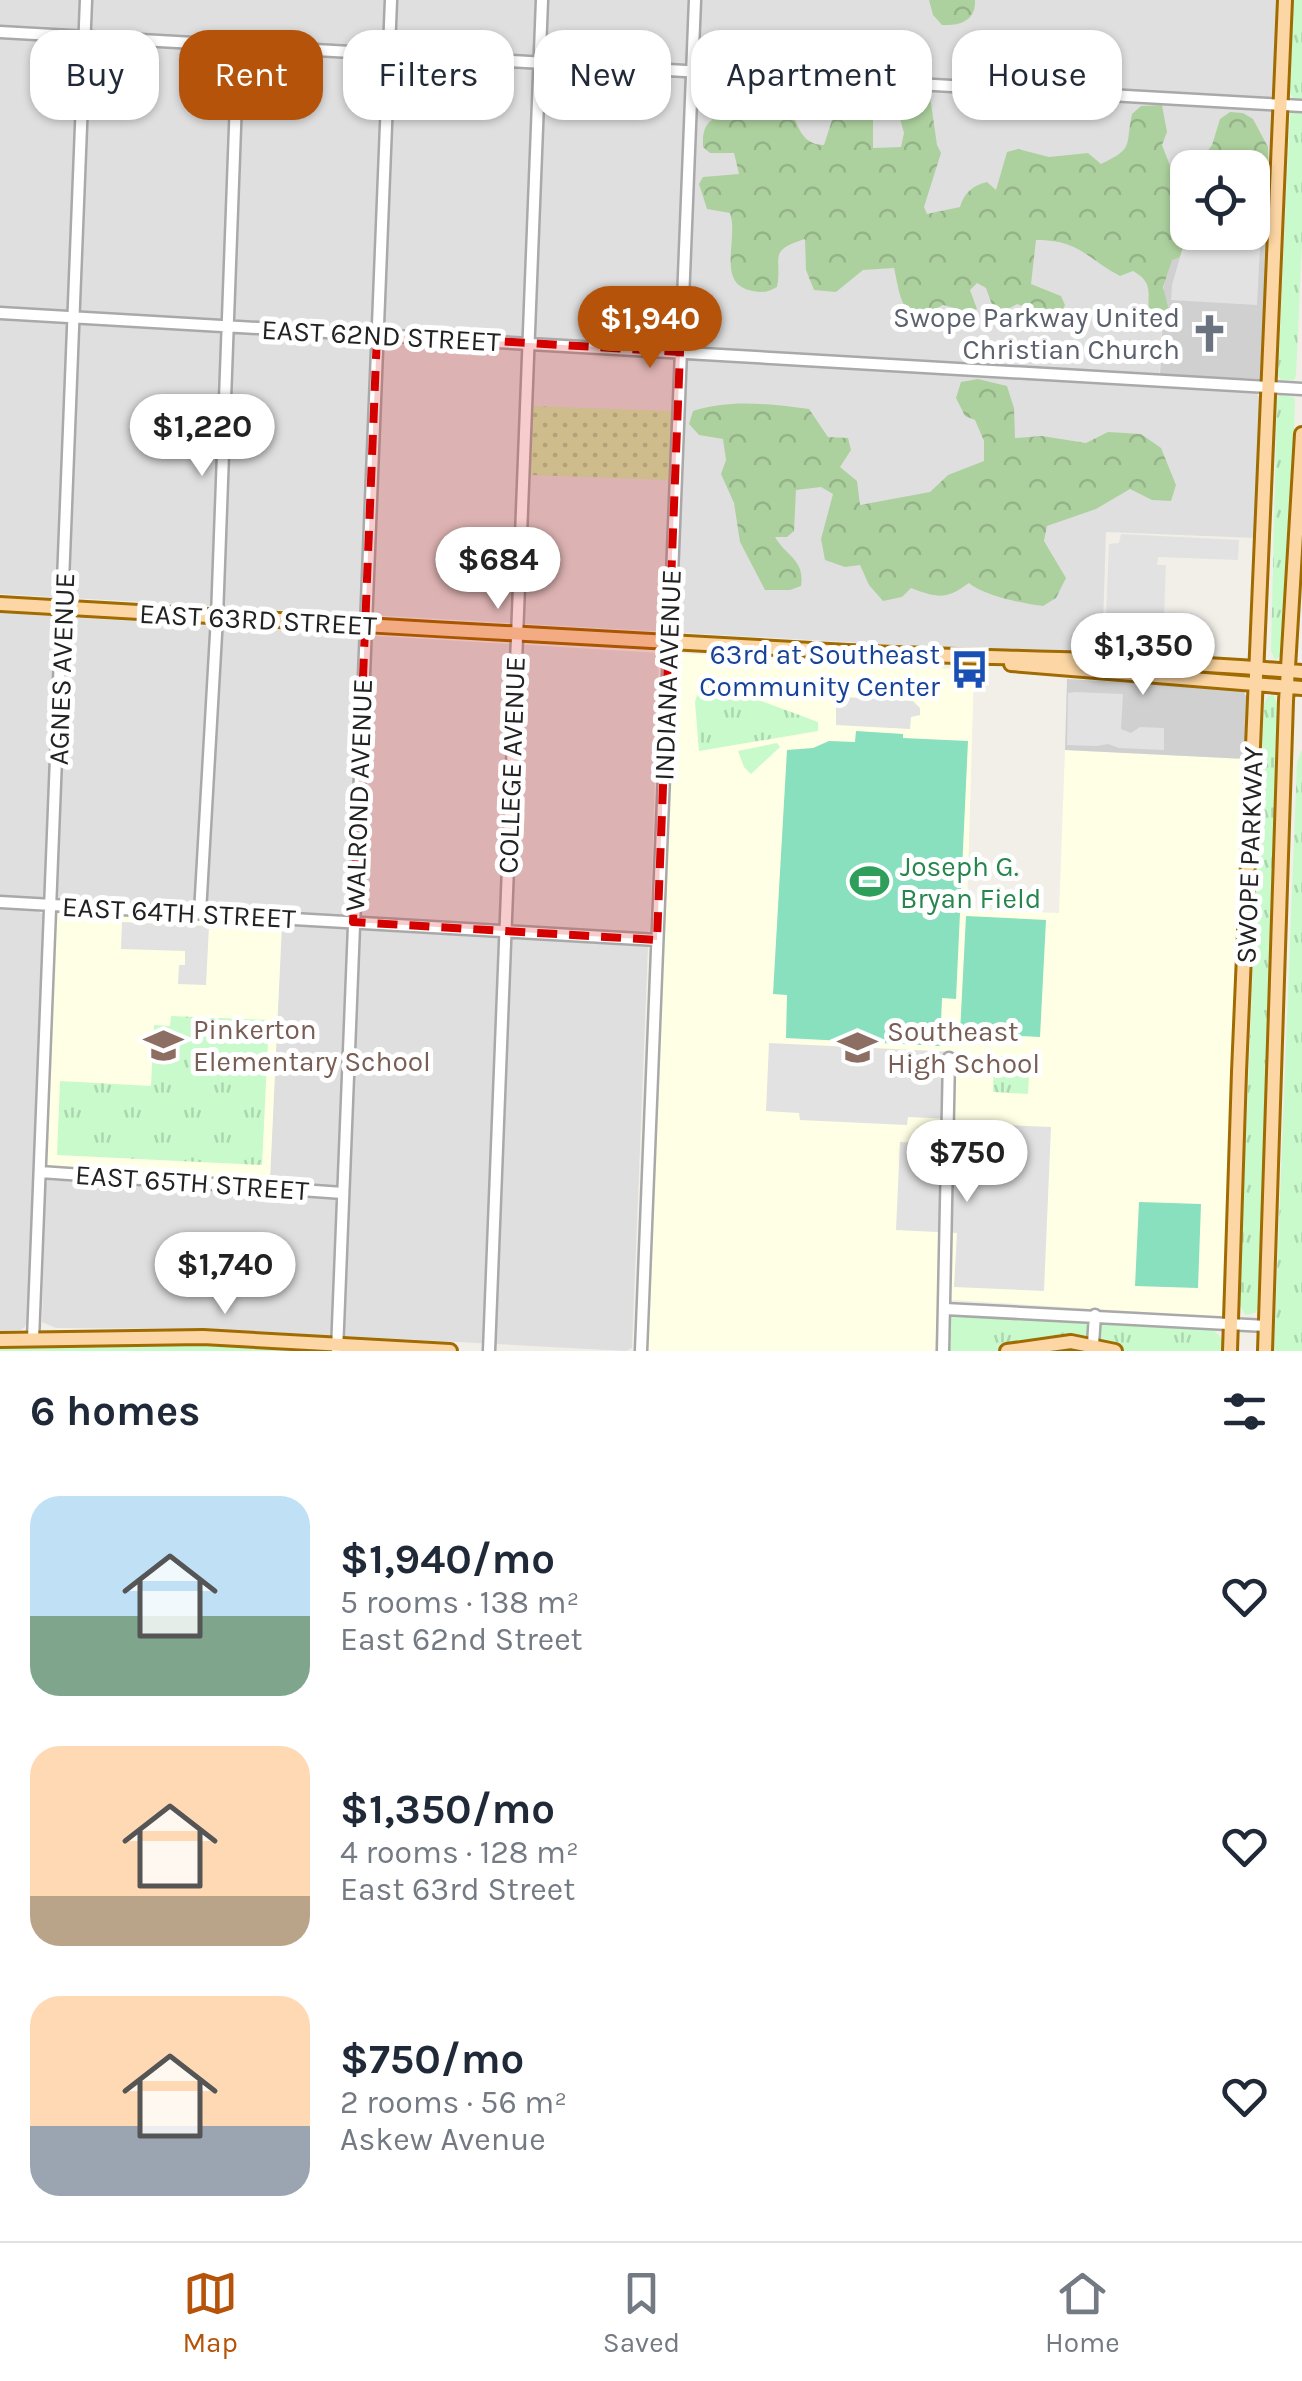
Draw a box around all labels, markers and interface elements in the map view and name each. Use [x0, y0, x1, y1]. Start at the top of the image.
chip: Buy [30, 30, 159, 120]
chip: Rent [179, 30, 323, 120]
chip: Filters [343, 30, 514, 120]
chip: New [534, 30, 671, 120]
chip: Apartment [691, 30, 932, 120]
chip: House [952, 30, 1122, 120]
map controls [1170, 150, 1270, 250]
button: locate [1170, 150, 1270, 250]
pin: $1,940 [569, 286, 731, 371]
text: $1,940 [600, 300, 700, 337]
place label: Swope Parkway United Christian Church [893, 301, 1180, 366]
church icon: Swope Parkway United Christian Church [1189, 312, 1231, 354]
street label: EAST 62ND STREET [261, 313, 501, 358]
pin: $1,220 [121, 394, 283, 479]
text: $1,220 [152, 408, 252, 445]
pin: $684 [439, 527, 557, 612]
text: $684 [457, 541, 539, 578]
street label: INDIANA AVENUE [647, 569, 688, 781]
street label: AGNES AVENUE [42, 572, 81, 766]
street label: EAST 63RD STREET [138, 597, 378, 642]
pin: $1,350 [1062, 613, 1224, 698]
text: $1,350 [1093, 627, 1193, 664]
place label: 63rd at Southeast Community Center [699, 638, 941, 703]
bus stop icon: 63rd at Southeast Community Center [949, 649, 991, 691]
street label: COLLEGE AVENUE [491, 656, 532, 874]
street label: WALROND AVENUE [338, 678, 379, 912]
street label: SWOPE PARKWAY [1229, 745, 1270, 964]
place label: Joseph G. Bryan Field [900, 850, 1041, 915]
sports icon: Joseph G. Bryan Field [849, 861, 891, 903]
street label: EAST 64TH STREET [61, 890, 297, 935]
place label: Pinkerton Elementary School [193, 1013, 431, 1078]
place label: Southeast High School [887, 1015, 1040, 1080]
school or university icon: Pinkerton Elementary School [142, 1024, 184, 1066]
school or university icon: Southeast High School [836, 1026, 878, 1068]
pin: $750 [908, 1120, 1026, 1205]
text: $750 [929, 1134, 1005, 1171]
street label: EAST 65TH STREET [74, 1158, 310, 1207]
pin: $1,740 [144, 1232, 306, 1317]
text: $1,740 [177, 1246, 273, 1283]
icon: filters [1217, 1384, 1272, 1439]
text: 6 homes [30, 1386, 200, 1436]
text: $1,940/mo [340, 1534, 555, 1584]
icon: home [110, 1536, 230, 1656]
icon: heart [1217, 1569, 1272, 1624]
text: 5 rooms · 138 m² [340, 1584, 579, 1621]
text: East 62nd Street [340, 1621, 583, 1658]
text: $1,350/mo [340, 1784, 555, 1834]
icon: home [110, 1786, 230, 1906]
icon: heart [1217, 1819, 1272, 1874]
text: 4 rooms · 128 m² [340, 1834, 579, 1871]
text: East 63rd Street [340, 1871, 575, 1908]
text: $750/mo [340, 2034, 524, 2084]
icon: home [110, 2036, 230, 2156]
icon: heart [1217, 2069, 1272, 2124]
text: 2 rooms · 56 m² [340, 2084, 567, 2121]
text: Askew Avenue [340, 2121, 546, 2158]
tab: Map [182, 2266, 238, 2359]
tab: Saved [603, 2266, 680, 2359]
tab: Home [1045, 2266, 1120, 2359]

